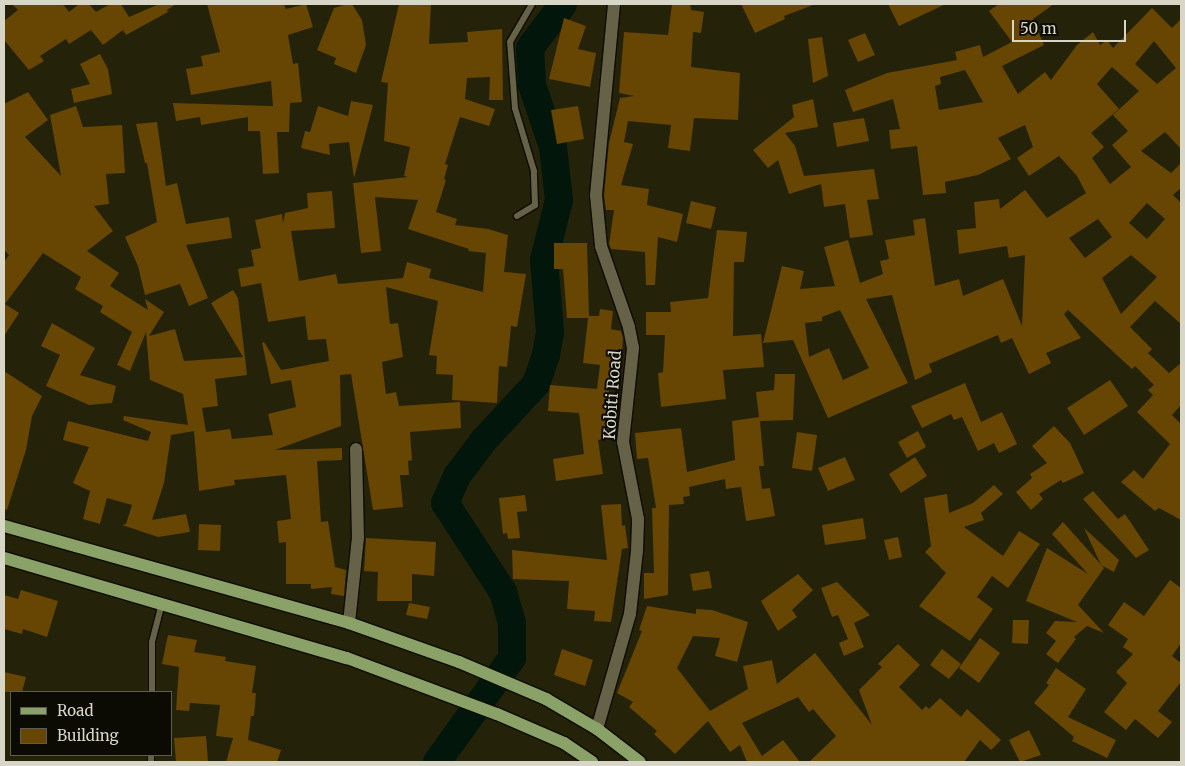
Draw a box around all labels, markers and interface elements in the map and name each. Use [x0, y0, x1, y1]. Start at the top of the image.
scale bar [1015, 10, 1129, 42]
text: 50 m [1020, 19, 1057, 38]
street label: Kobiti Road [599, 350, 625, 440]
legend [10, 691, 172, 756]
text: Road [57, 701, 93, 720]
text: Building [57, 726, 119, 745]

